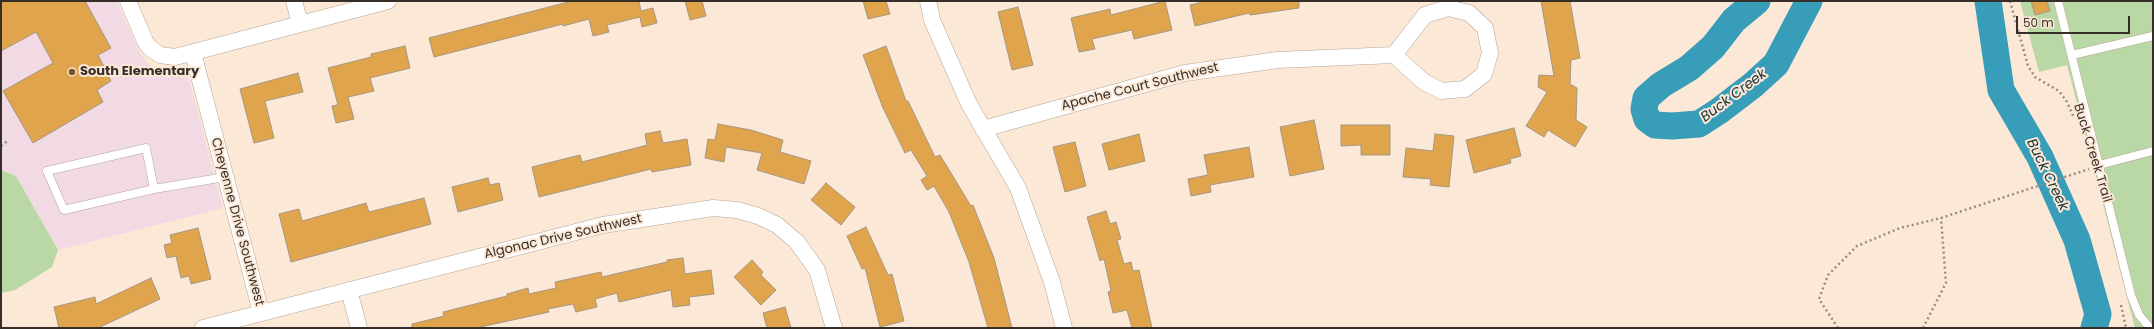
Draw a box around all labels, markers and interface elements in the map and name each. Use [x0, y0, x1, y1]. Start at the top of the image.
scale bar [2018, 8, 2132, 34]
text: 50 m [2023, 14, 2054, 31]
street label: Apache Court Southwest [1060, 60, 1220, 114]
place label: South Elementary [80, 64, 199, 80]
water label: Buck Creek [1698, 66, 1770, 126]
marker: South Elementary [67, 67, 77, 77]
street label: Buck Creek Trail [2070, 102, 2114, 204]
street label: Cheyenne Drive Southwest [207, 136, 267, 308]
water label: Buck Creek [2022, 136, 2072, 214]
street label: Algonac Drive Southwest [483, 211, 643, 263]

